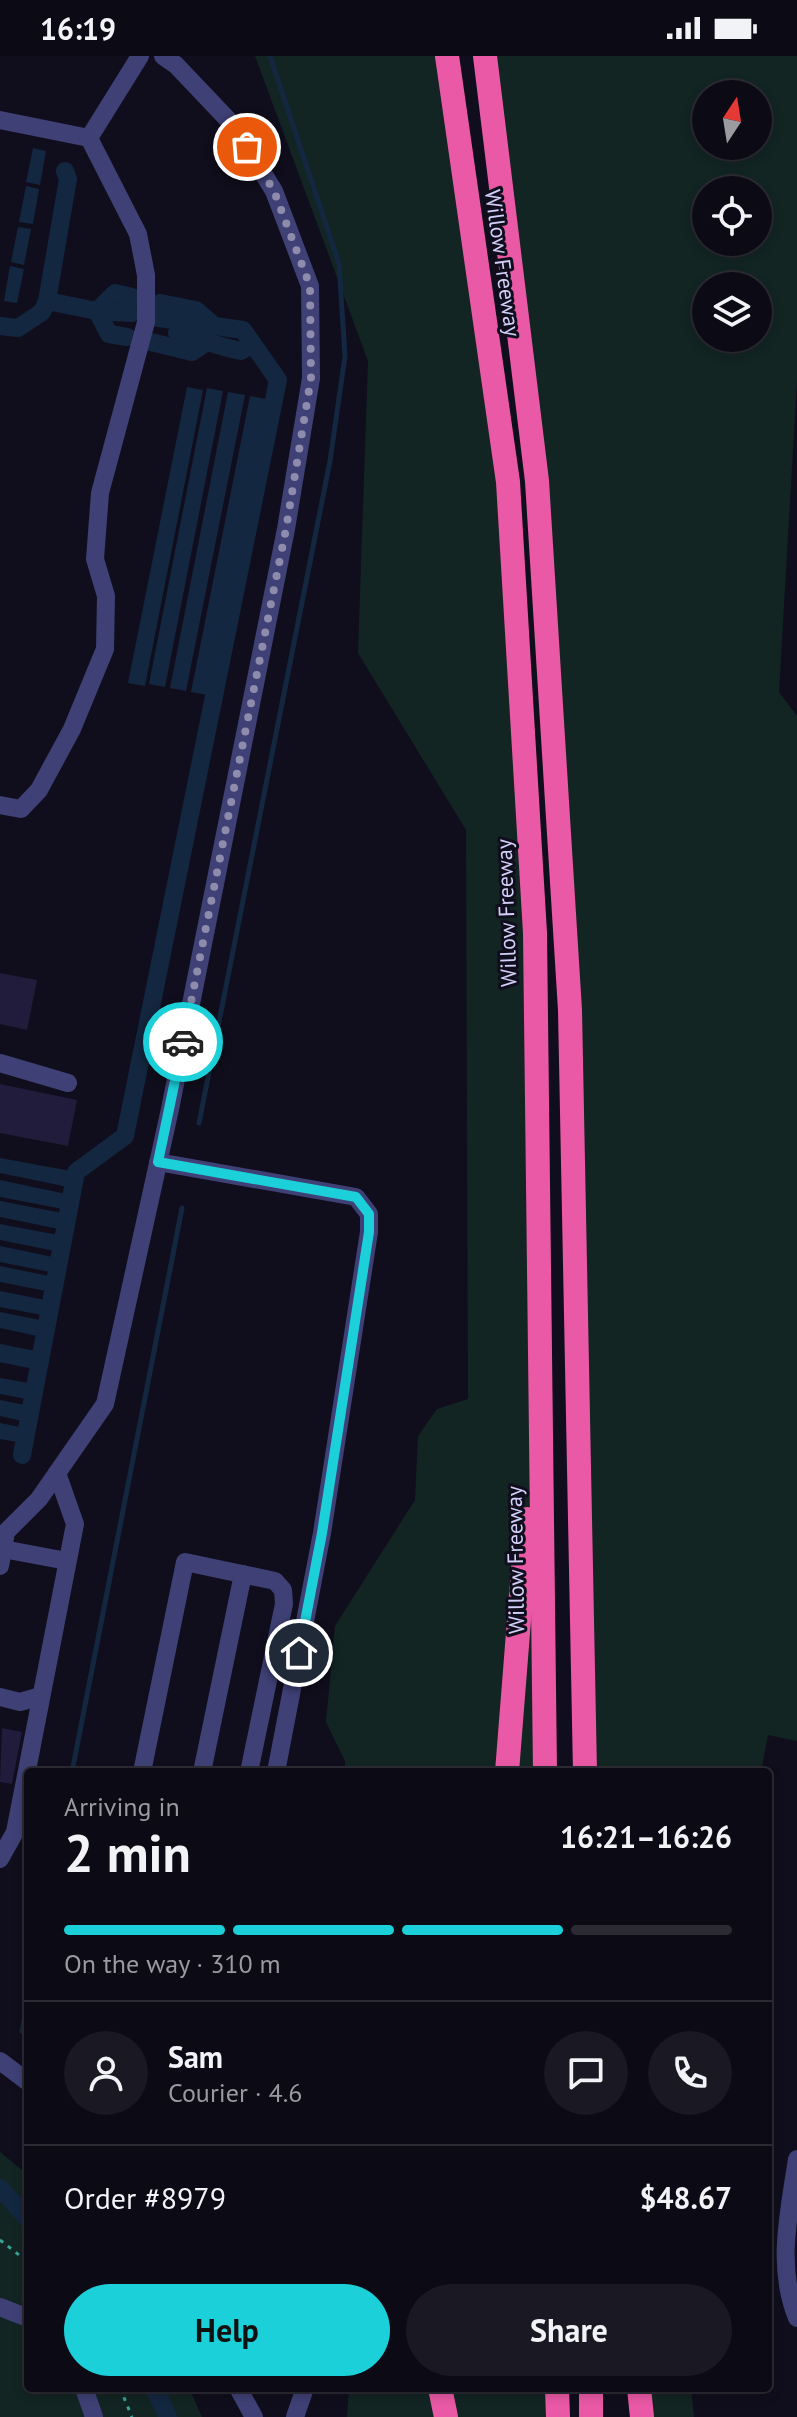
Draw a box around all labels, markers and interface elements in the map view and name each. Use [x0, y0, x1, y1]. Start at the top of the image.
text: 16:19 [40, 9, 116, 48]
north arrow [692, 80, 772, 160]
map controls [692, 80, 772, 352]
pin [213, 113, 281, 181]
icon: bag [225, 125, 269, 169]
button: locate [692, 176, 772, 256]
street label: Willow Freeway [479, 188, 527, 339]
button: layers [692, 272, 772, 352]
street label: Willow Freeway [489, 838, 523, 987]
courier [143, 1002, 223, 1082]
icon: car [161, 1020, 205, 1064]
street label: Willow Freeway [500, 1485, 530, 1634]
pin [265, 1619, 333, 1687]
icon: home [277, 1631, 321, 1675]
text: Arriving in [64, 1790, 180, 1823]
text: 16:21–16:26 [560, 1817, 732, 1856]
text: 2 min [64, 1819, 191, 1886]
text: On the way · 310 m [64, 1947, 281, 1980]
button: person [64, 2031, 148, 2115]
button: chat [544, 2031, 628, 2115]
button: phone [648, 2031, 732, 2115]
text: Sam [168, 2037, 223, 2076]
text: Courier · 4.6 [168, 2076, 302, 2109]
text: Order #8979 [64, 2178, 226, 2217]
text: $48.67 [640, 2178, 732, 2217]
button: Help [64, 2284, 390, 2376]
button: Share [406, 2284, 732, 2376]

